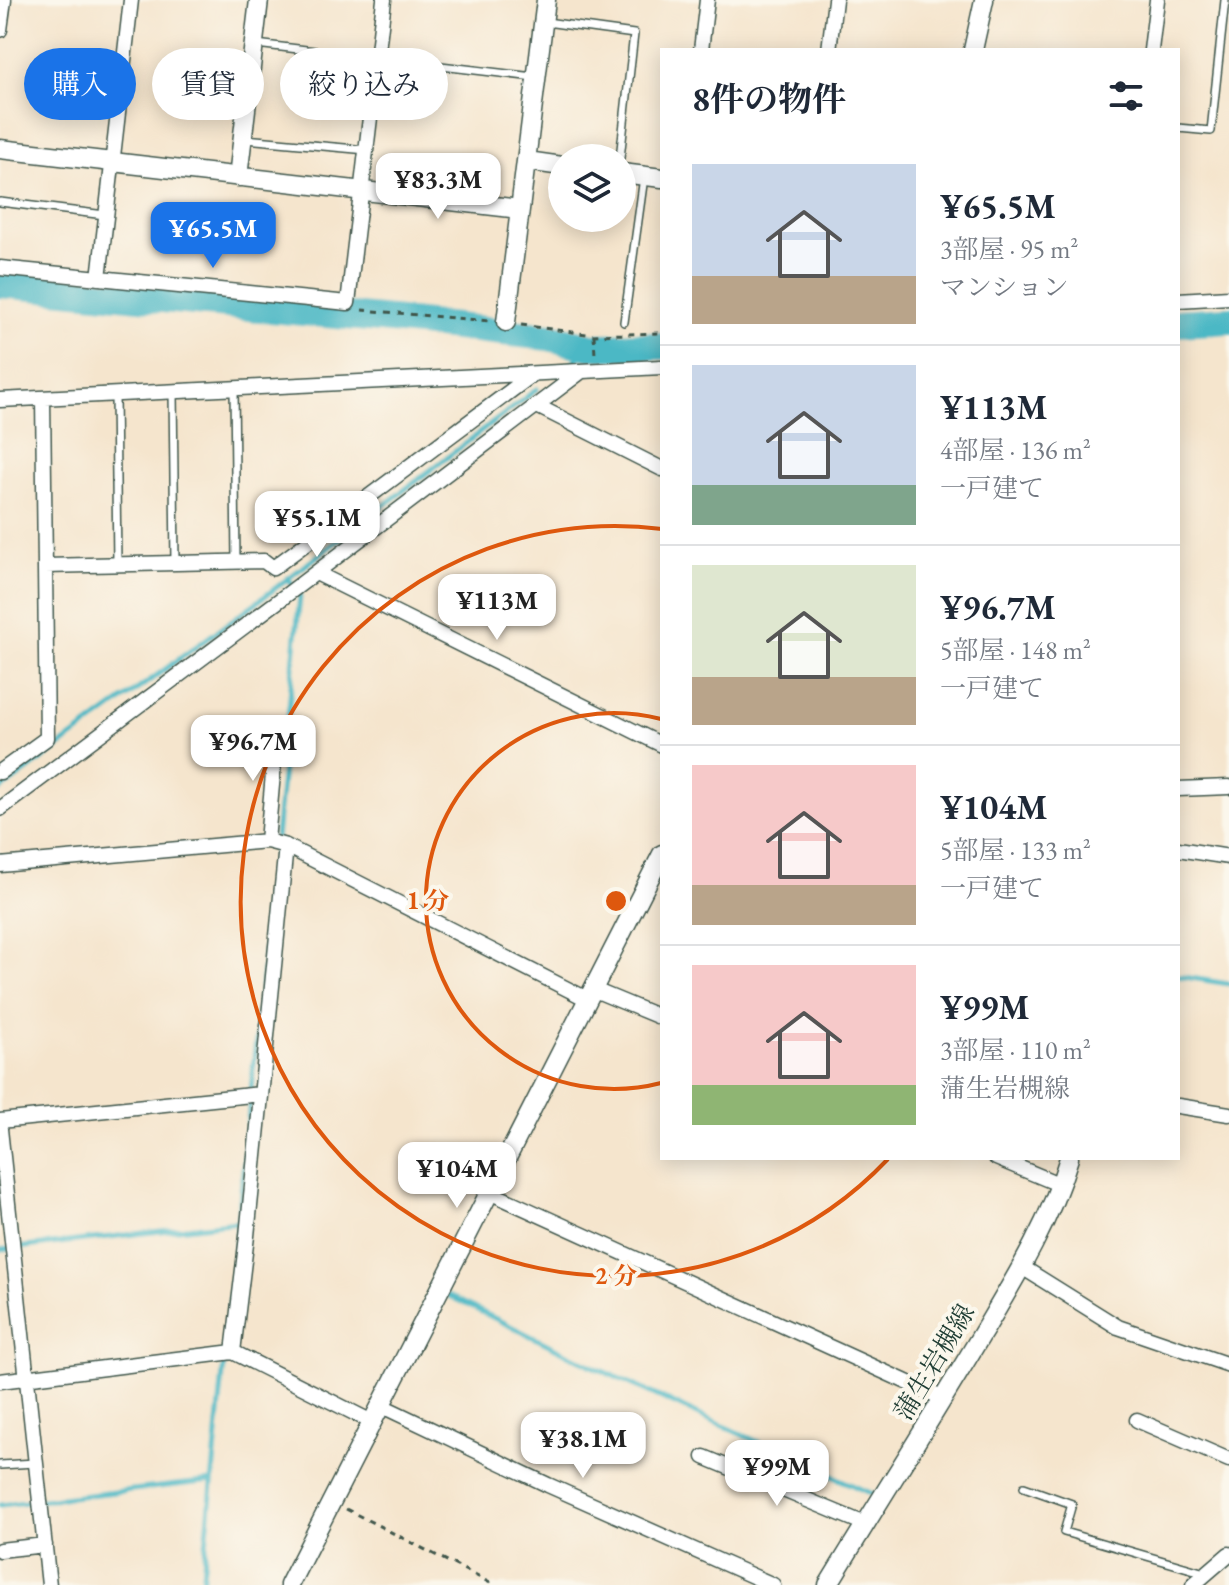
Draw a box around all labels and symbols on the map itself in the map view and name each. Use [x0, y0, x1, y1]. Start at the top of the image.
pin: ¥83.3M [373, 153, 503, 221]
pin: ¥65.5M [148, 202, 278, 270]
pin: ¥55.1M [252, 491, 382, 559]
pin: ¥113M [441, 574, 553, 642]
pin: ¥96.7M [188, 715, 318, 783]
text: 1 分 [407, 885, 449, 916]
centre of rings [602, 887, 630, 915]
pin: ¥104M [401, 1142, 513, 1210]
text: 2 分 [595, 1260, 637, 1291]
street label: 蒲生岩槻線 [886, 1298, 982, 1426]
pin: ¥38.1M [518, 1412, 648, 1480]
pin: ¥99M [730, 1440, 824, 1508]

